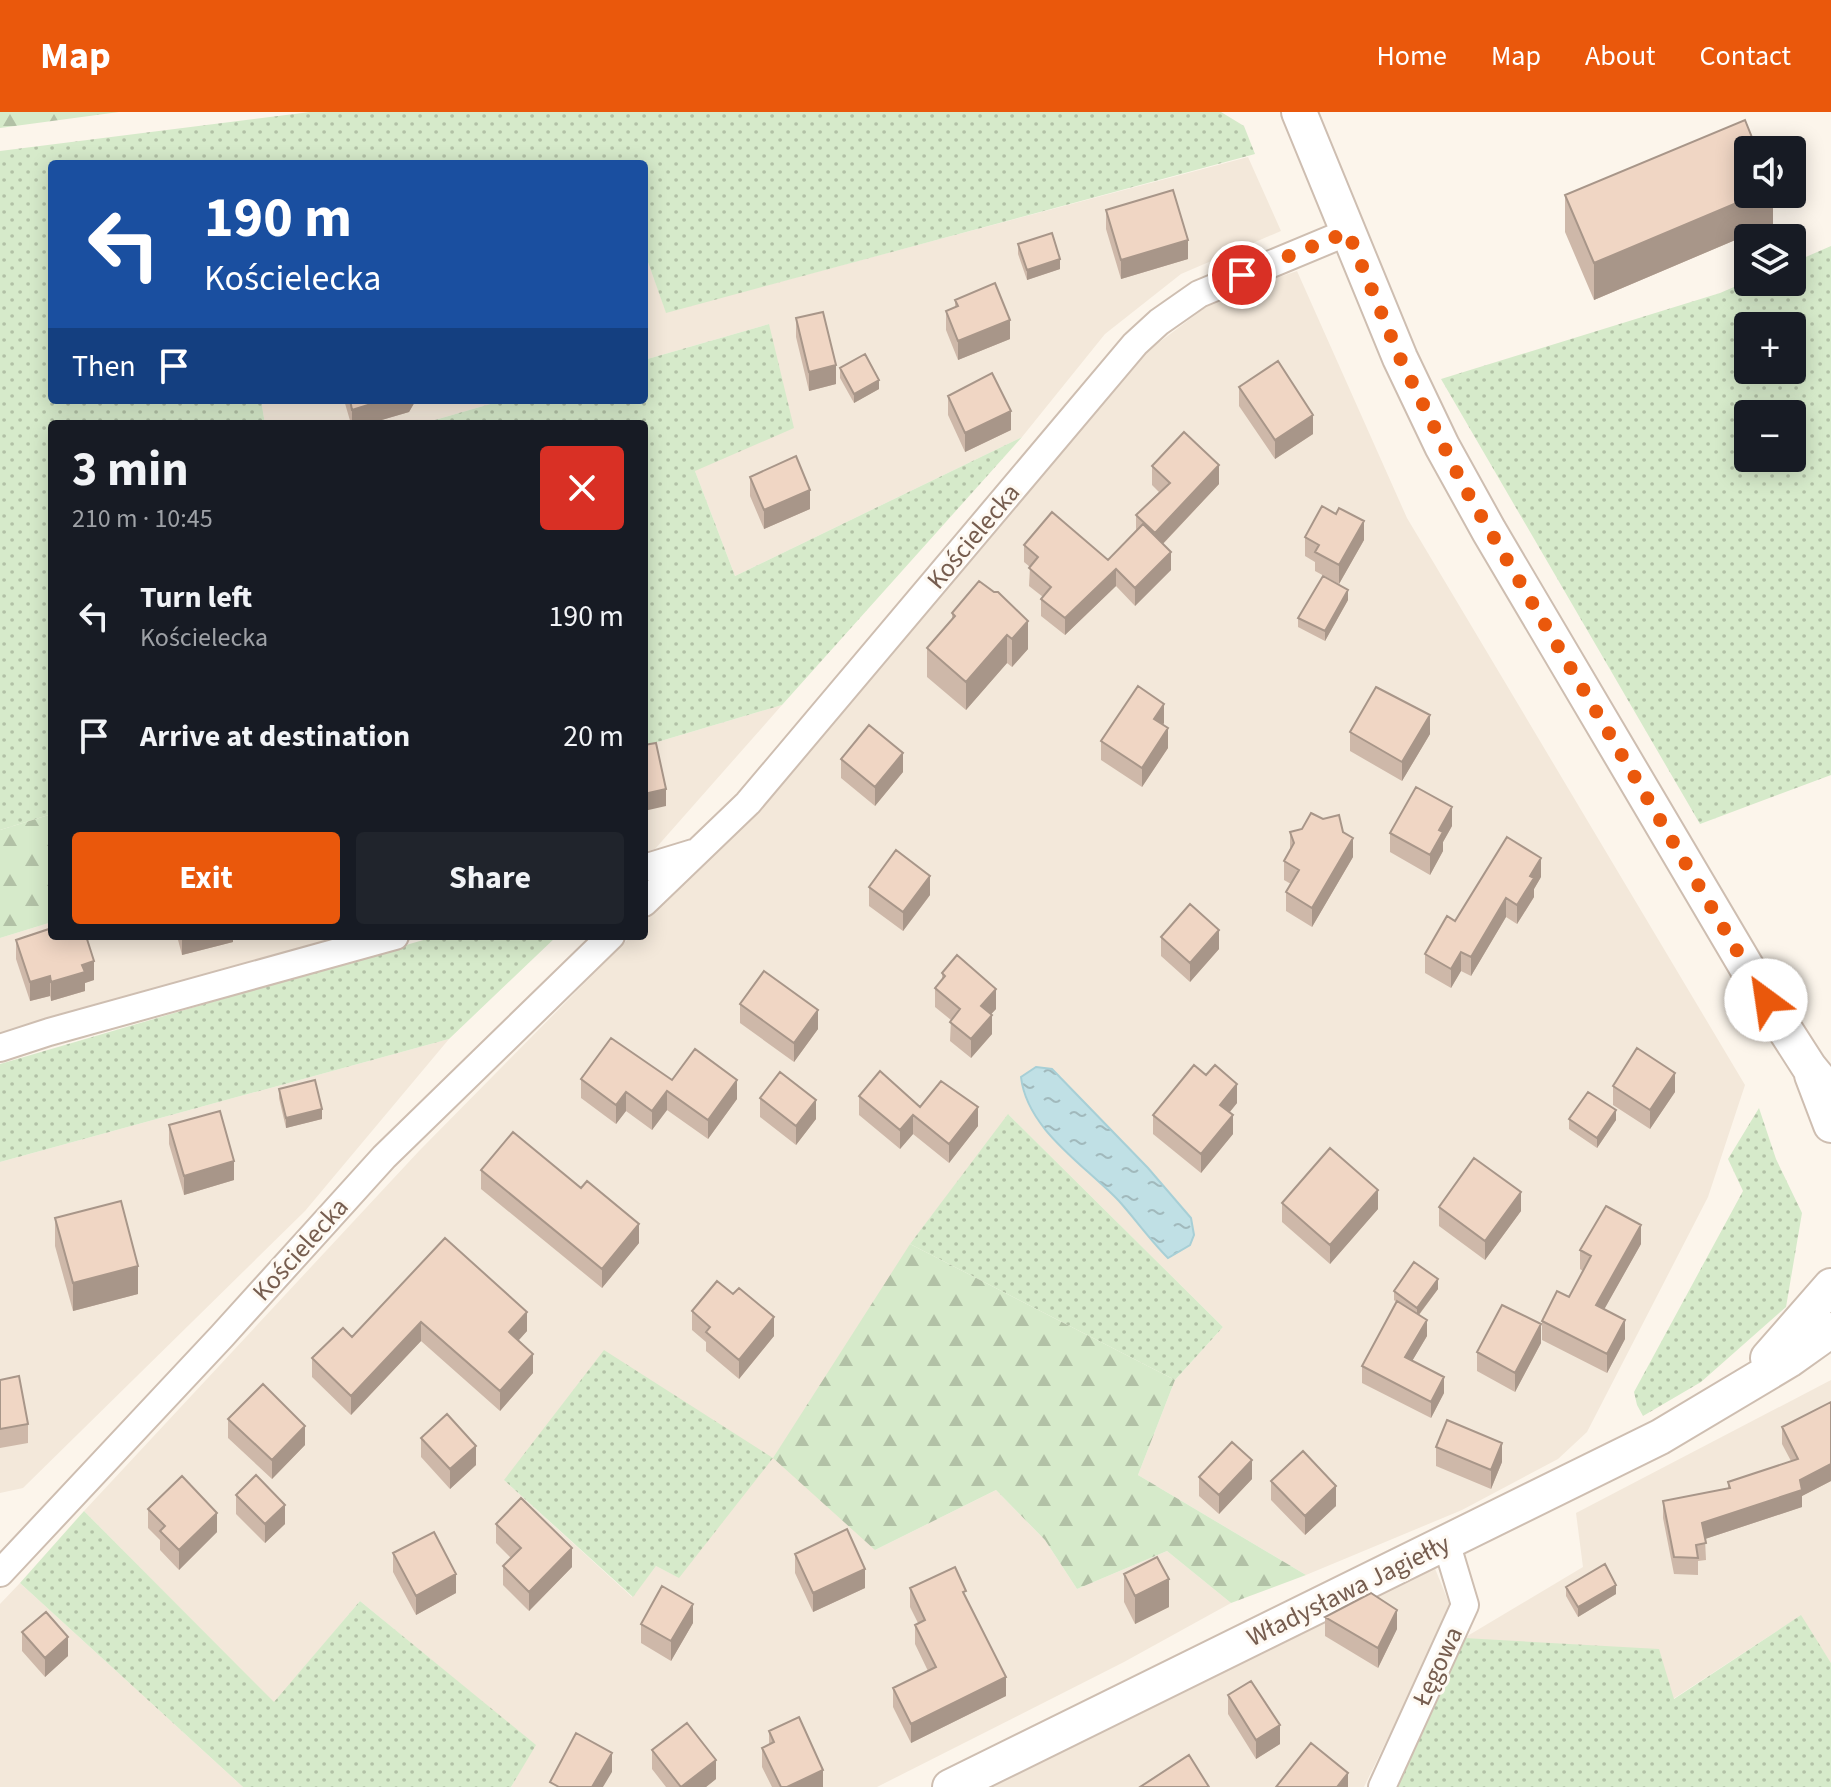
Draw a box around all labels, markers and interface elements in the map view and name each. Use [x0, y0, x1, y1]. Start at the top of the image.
text: Map [40, 29, 111, 83]
text: Home [1376, 36, 1447, 76]
text: Map [1491, 36, 1541, 76]
text: About [1585, 36, 1656, 76]
text: Contact [1700, 36, 1791, 76]
map controls [1734, 136, 1806, 472]
button: sound [1734, 136, 1806, 208]
text: 190 m [204, 179, 352, 258]
icon: left [72, 192, 176, 296]
button: layers [1734, 224, 1806, 296]
pin [1208, 241, 1276, 309]
text: Kościelecka [204, 253, 381, 304]
icon: arrive [1220, 253, 1264, 297]
button: + [1734, 312, 1806, 384]
icon: arrive [152, 344, 196, 388]
text: Then [72, 345, 136, 388]
button: − [1734, 400, 1806, 472]
text: 3 min [72, 436, 189, 504]
button: close [540, 446, 624, 530]
street label: Kościelecka [918, 475, 1029, 597]
text: 210 m · 10:45 [72, 500, 213, 537]
text: Turn left [140, 576, 252, 619]
icon: left [72, 594, 116, 638]
text: 190 m [548, 595, 624, 638]
text: Kościelecka [140, 619, 268, 656]
icon: arrive [72, 714, 116, 758]
text: Arrive at destination [140, 715, 410, 758]
text: 20 m [563, 715, 624, 758]
button: Exit [72, 832, 340, 924]
button: Share [356, 832, 624, 924]
position arrow [1724, 958, 1808, 1042]
street label: Kościelecka [244, 1189, 357, 1309]
street label: Władysława Jagiełły [1240, 1525, 1456, 1656]
street label: Łęgowa [1403, 1620, 1472, 1713]

